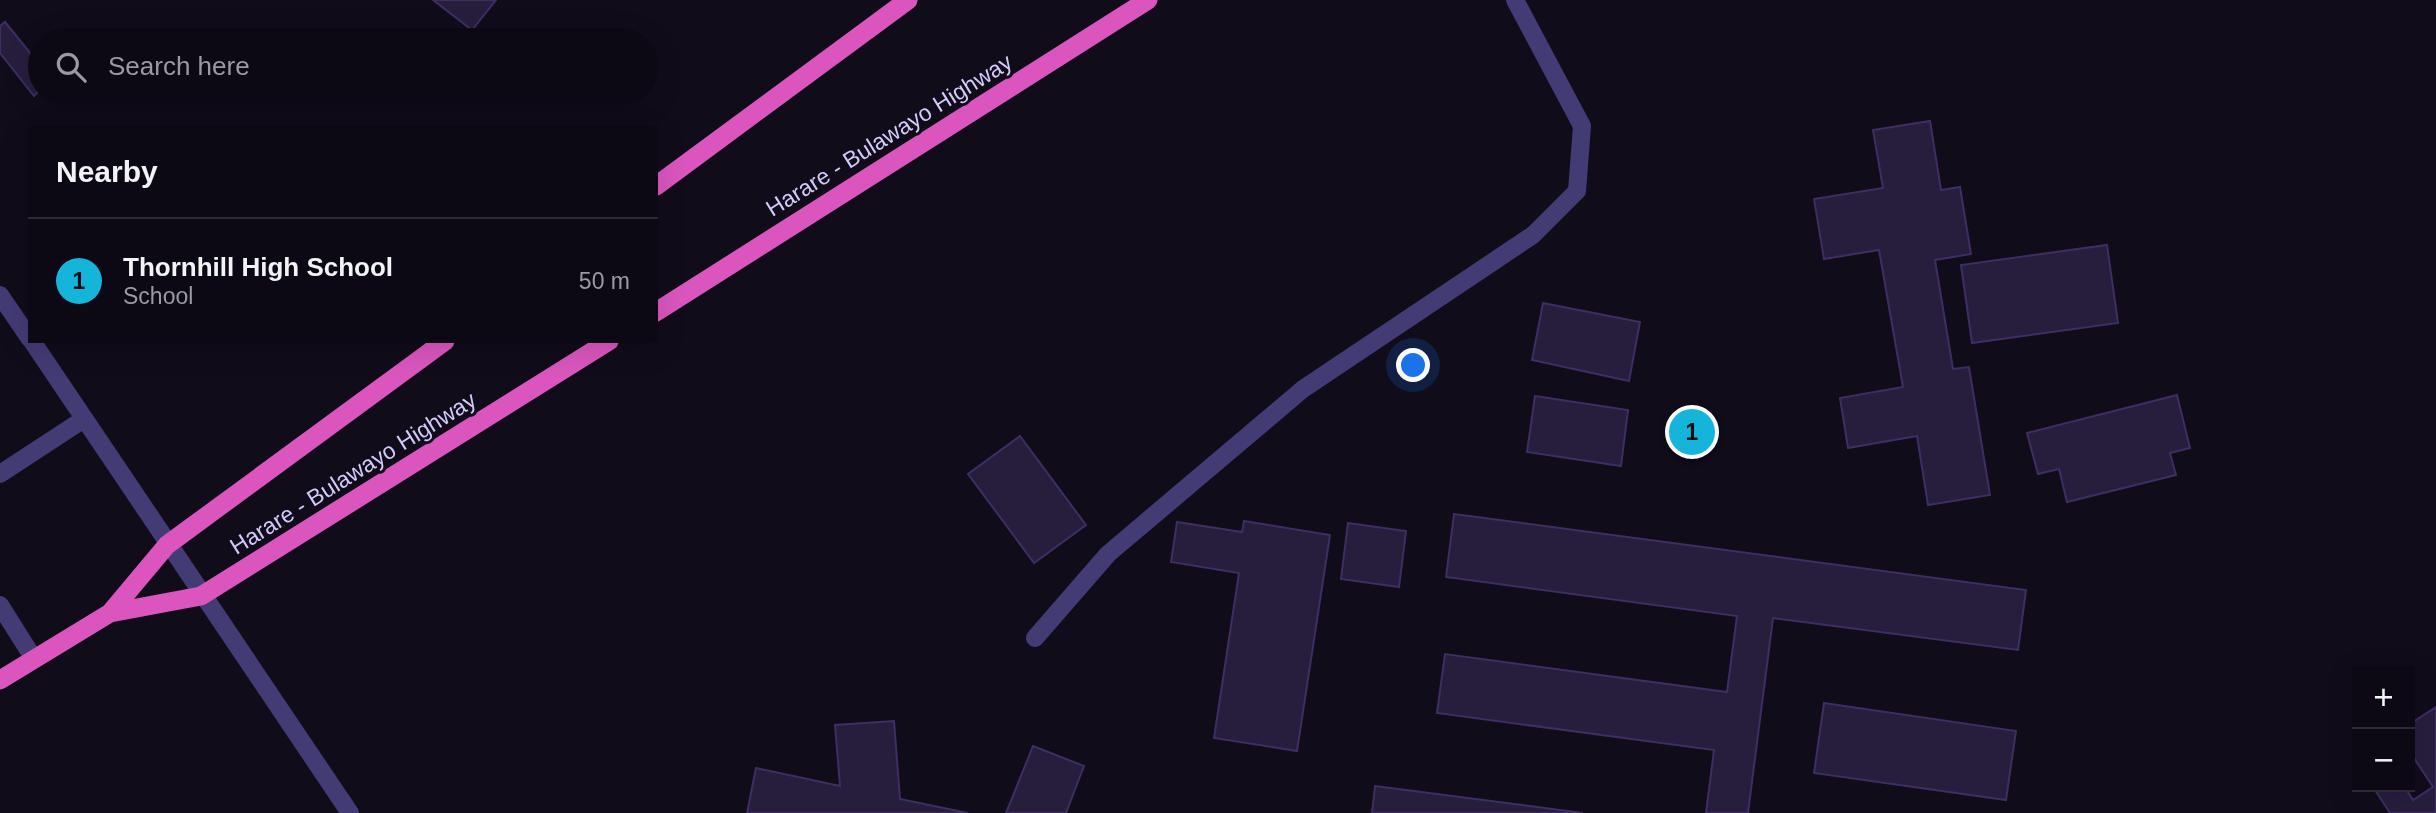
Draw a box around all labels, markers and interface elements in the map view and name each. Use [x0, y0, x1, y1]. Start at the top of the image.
search box [28, 28, 658, 105]
icon: search [52, 48, 90, 86]
street label: Harare - Bulawayo Highway [761, 48, 1017, 222]
text: Search here [108, 51, 250, 81]
text: Nearby [56, 155, 158, 188]
text: Thornhill High School [123, 252, 393, 282]
text: 1 [73, 268, 85, 294]
text: 50 m [579, 268, 630, 294]
text: School [123, 283, 193, 309]
your location [1396, 348, 1430, 382]
street label: Harare - Bulawayo Highway [225, 386, 481, 560]
pin: 1 [1669, 406, 1715, 458]
map controls [2352, 666, 2415, 792]
button: + [2352, 666, 2415, 729]
button: − [2352, 729, 2415, 792]

